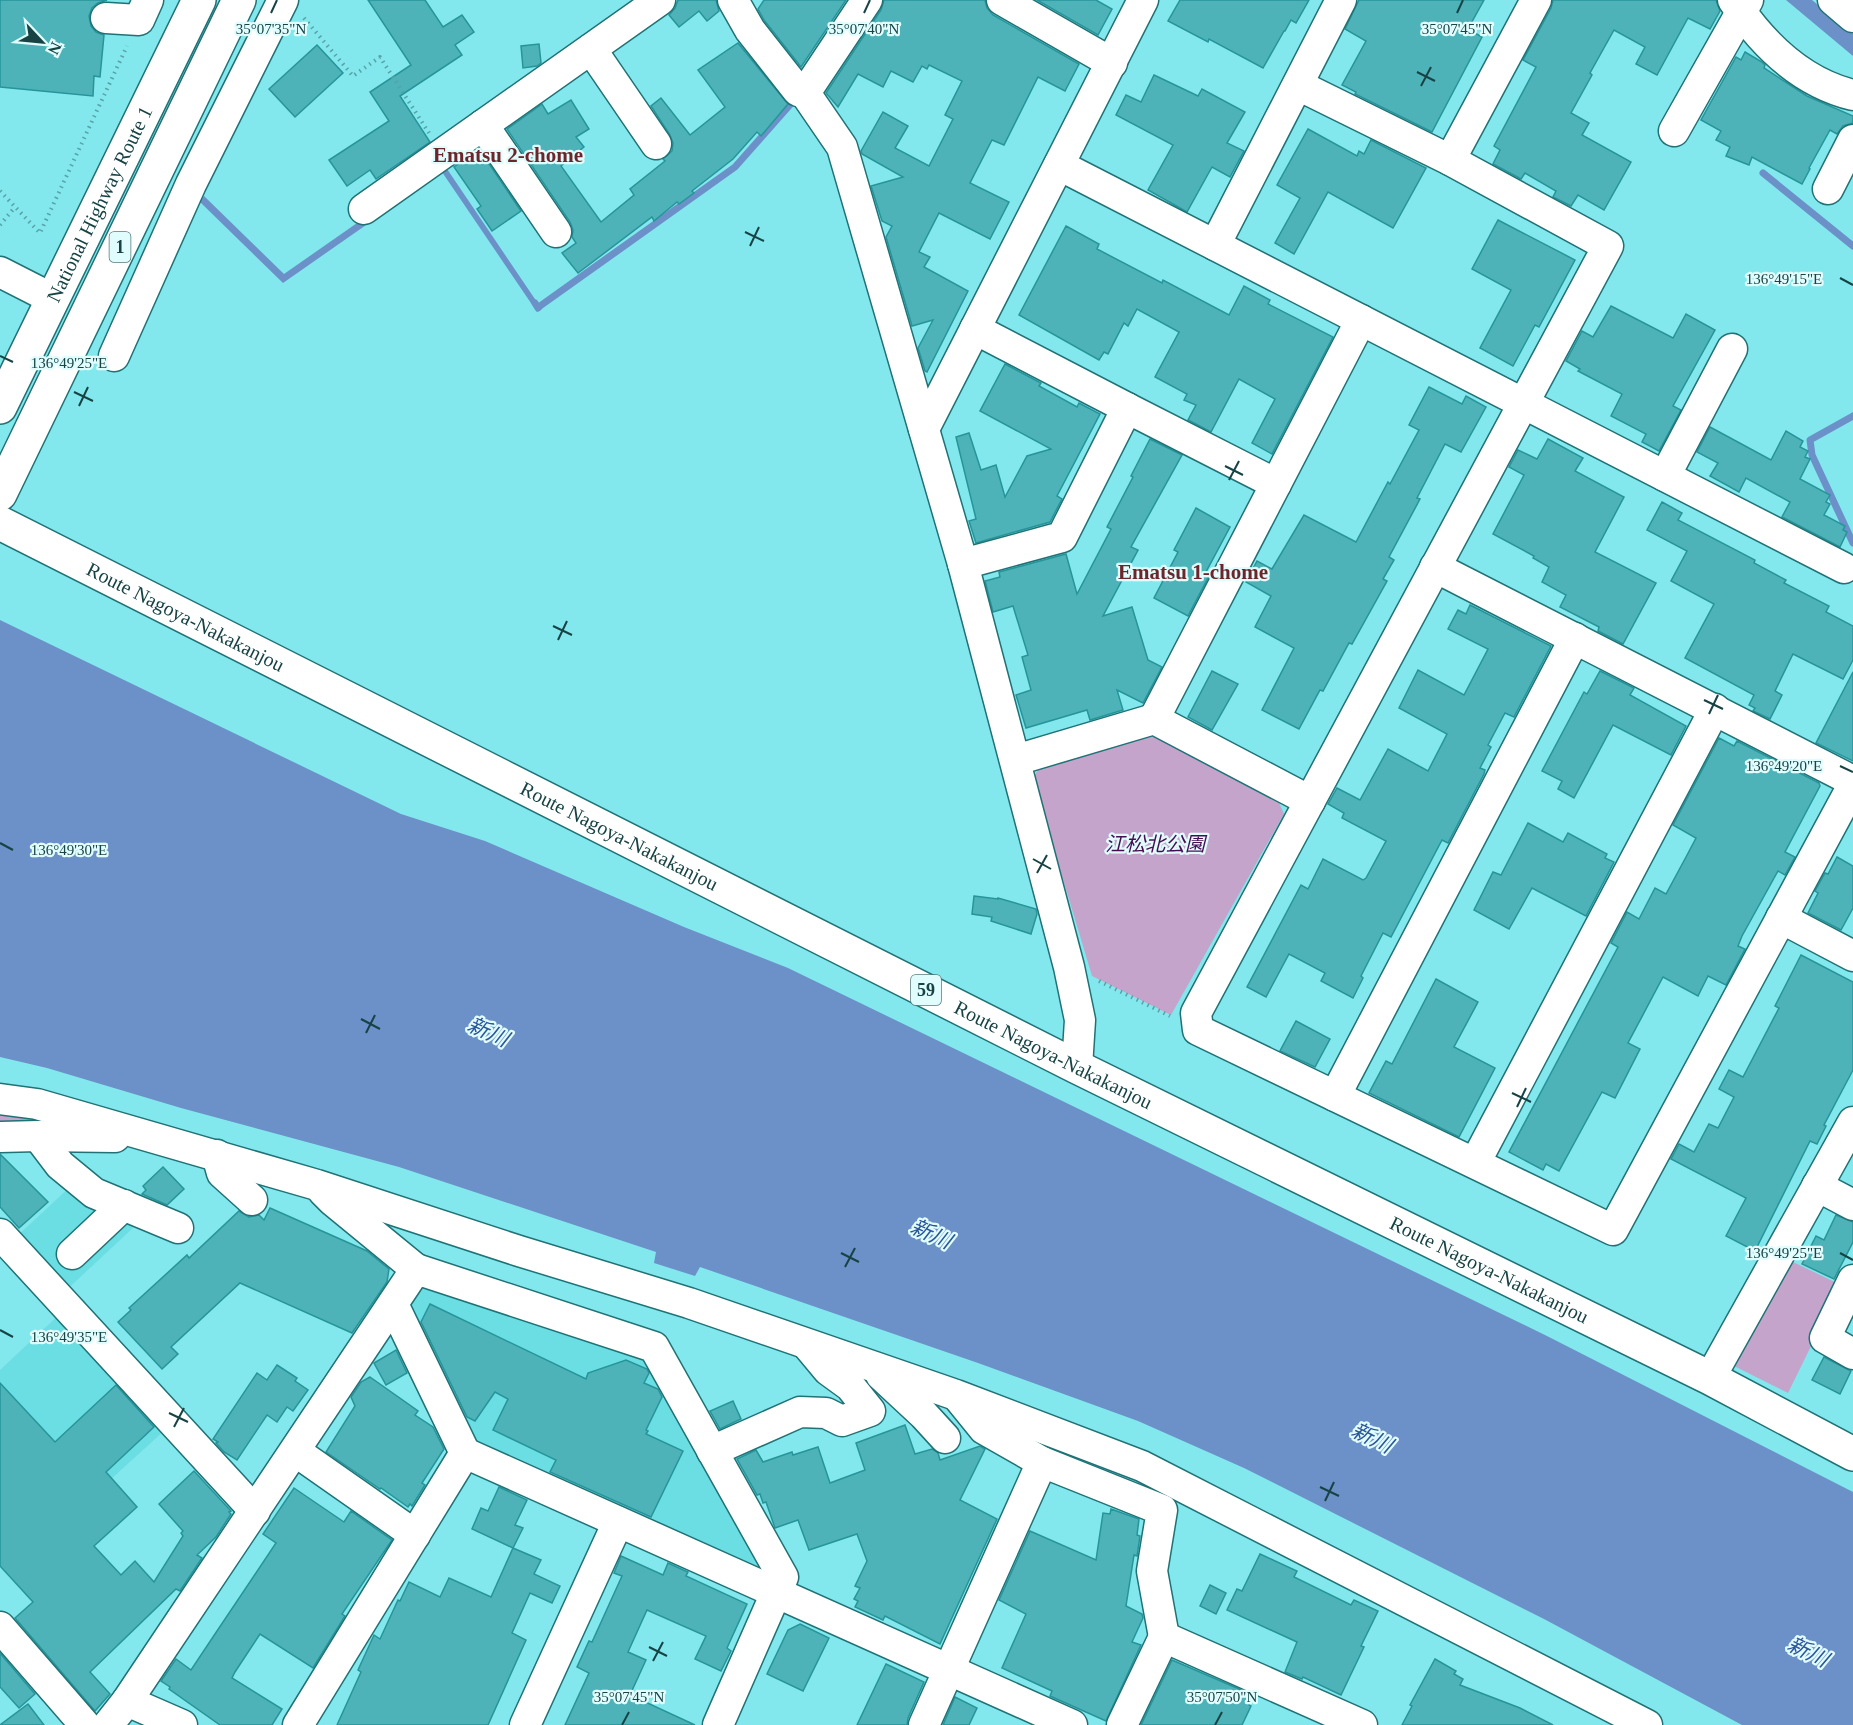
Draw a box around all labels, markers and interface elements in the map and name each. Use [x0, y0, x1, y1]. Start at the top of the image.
north arrow [12, 12, 72, 72]
text: 35°07'35"N [236, 21, 306, 37]
text: 35°07'40"N [829, 21, 899, 37]
text: 35°07'45"N [1422, 21, 1492, 37]
text: N [45, 39, 65, 58]
street label: National Highway Route 1 [42, 101, 158, 305]
district label: Ematsu 2-chome [433, 143, 583, 167]
road number: 1 [110, 232, 130, 262]
text: 136°49'15"E [1746, 271, 1822, 287]
text: 136°49'25"E [31, 355, 107, 371]
street label: Route Nagoya-Nakakanjou [83, 558, 288, 676]
district label: Ematsu 1-chome [1118, 560, 1268, 584]
text: 136°49'20"E [1746, 758, 1822, 774]
street label: Route Nagoya-Nakakanjou [517, 777, 722, 895]
park label: 江松北公園 [1105, 833, 1208, 855]
text: 136°49'30"E [31, 842, 107, 858]
road number: 59 [911, 975, 941, 1005]
street label: Route Nagoya-Nakakanjou [951, 996, 1156, 1113]
water label: 新川 [464, 1012, 514, 1052]
street label: Route Nagoya-Nakakanjou [1386, 1212, 1592, 1328]
water label: 新川 [907, 1214, 957, 1254]
text: 136°49'25"E [1746, 1245, 1822, 1261]
text: 136°49'35"E [31, 1329, 107, 1345]
water label: 新川 [1348, 1418, 1398, 1459]
water label: 新川 [1784, 1632, 1834, 1673]
text: 35°07'45"N [594, 1689, 664, 1705]
text: 35°07'50"N [1187, 1689, 1257, 1705]

